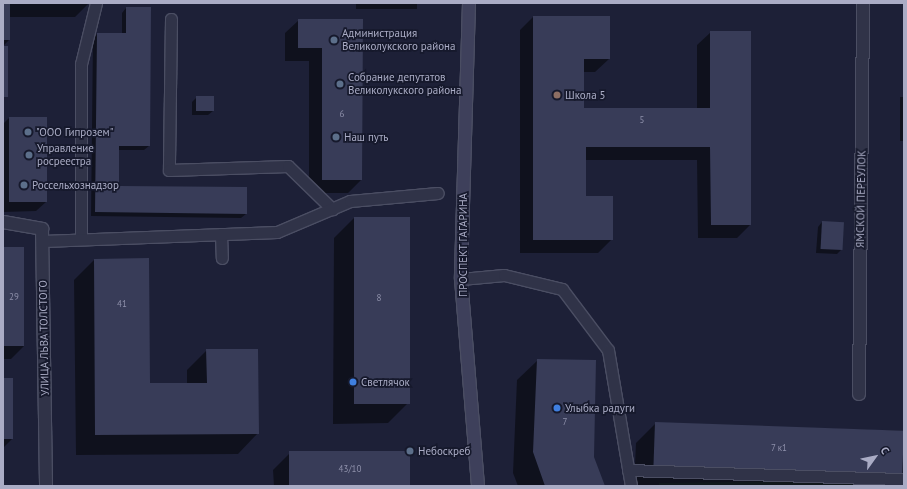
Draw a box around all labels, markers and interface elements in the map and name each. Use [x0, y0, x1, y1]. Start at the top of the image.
place label: Администрация Великолукского района [342, 27, 455, 53]
marker: Администрация Великолукского района [329, 35, 339, 45]
place label: Собрание депутатов Великолукского района [348, 71, 461, 97]
marker: Собрание депутатов Великолукского района [335, 79, 345, 89]
place label: Школа 5 [565, 88, 606, 102]
marker: Школа 5 [552, 90, 562, 100]
house number: 6 [340, 109, 344, 119]
house number: 5 [640, 115, 644, 125]
place label: "ООО Гипрозем" [36, 125, 113, 139]
marker: "ООО Гипрозем" [23, 127, 33, 137]
place label: Наш путь [344, 130, 388, 144]
marker: Наш путь [331, 132, 341, 142]
place label: Управление росреестра [37, 142, 94, 168]
marker: Управление росреестра [24, 150, 34, 160]
street label: ЯМСКОЙ ПЕРЕУЛОК [854, 150, 868, 248]
place label: Россельхознадзор [32, 178, 119, 192]
marker: Россельхознадзор [19, 180, 29, 190]
street label: ПРОСПЕКТ ГАГАРИНА [456, 193, 470, 297]
street label: УЛИЦА ЛЬВА ТОЛСТОГО [36, 279, 52, 397]
house number: 29 [9, 292, 19, 302]
house number: 8 [377, 293, 381, 303]
house number: 41 [117, 299, 127, 309]
place label: Светлячок [361, 375, 410, 389]
marker: Светлячок [348, 377, 358, 387]
place label: Улыбка радуги [565, 401, 635, 415]
marker: Улыбка радуги [552, 403, 562, 413]
house number: 7 [563, 417, 567, 427]
north arrow [855, 437, 895, 477]
house number: 7 к1 [771, 443, 787, 453]
place label: Небоскреб [418, 444, 470, 458]
text: С [878, 444, 893, 457]
marker: Небоскреб [405, 446, 415, 456]
house number: 43/10 [339, 464, 361, 474]

